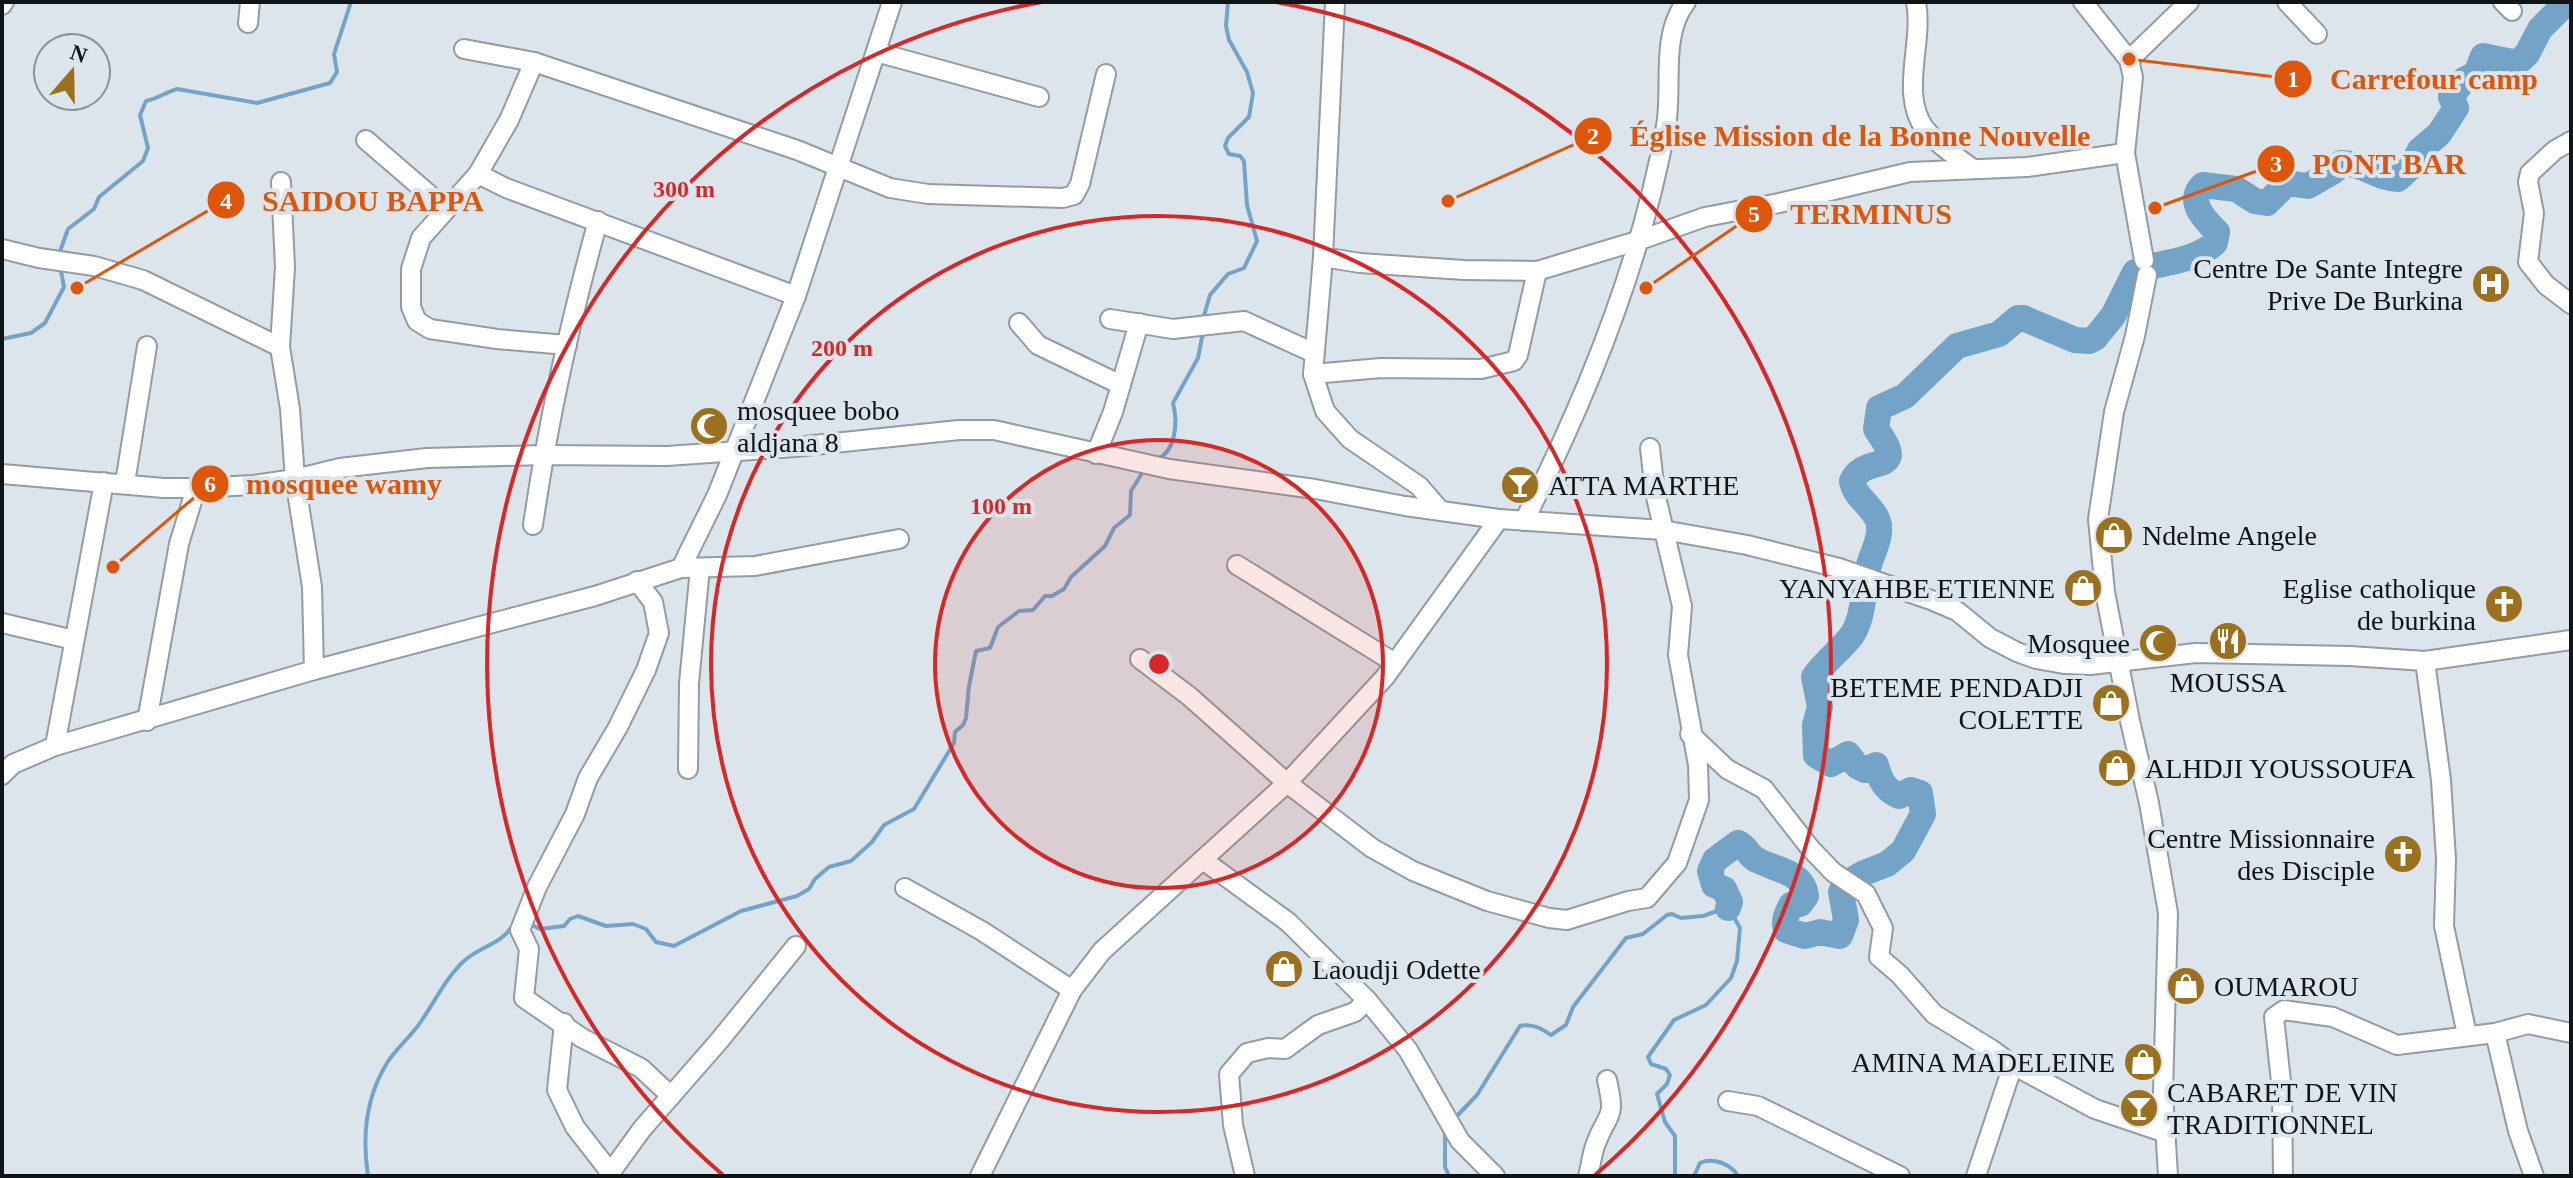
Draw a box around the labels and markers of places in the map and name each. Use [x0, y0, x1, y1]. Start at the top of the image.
callout: Carrefour camp [2273, 52, 2554, 106]
callout: Église Mission de la Bonne Nouvelle [1573, 109, 2106, 163]
callout: PONT BAR [2256, 137, 2482, 191]
callout: SAIDOU BAPPA [206, 173, 500, 227]
callout: TERMINUS [1734, 187, 1968, 241]
place label: Centre De Sante Integre Prive De Burkina [2193, 253, 2464, 316]
hospital icon: Centre De Sante Integre Prive De Burkina [2470, 263, 2512, 305]
place label: mosquee bobo aldjana 8 [737, 395, 900, 458]
mosque icon: mosquee bobo aldjana 8 [688, 405, 730, 447]
callout: mosquee wamy [190, 457, 458, 511]
bar icon: ATTA MARTHE [1499, 464, 1541, 506]
place label: ATTA MARTHE [1548, 470, 1739, 501]
shop icon: Ndelme Angele [2093, 514, 2135, 556]
place label: Ndelme Angele [2142, 520, 2317, 551]
shop icon: YANYAHBE ETIENNE [2062, 567, 2104, 609]
place label: YANYAHBE ETIENNE [1779, 573, 2055, 604]
place label: Eglise catholique de burkina [2282, 573, 2477, 636]
church icon: Eglise catholique de burkina [2483, 583, 2525, 625]
restaurant icon: MOUSSA [2207, 620, 2249, 662]
mosque icon: Mosquee [2137, 622, 2179, 664]
place label: Mosquee [2027, 628, 2130, 659]
centre of rings [1145, 650, 1173, 678]
place label: MOUSSA [2170, 667, 2287, 698]
place label: BETEME PENDADJI COLETTE [1830, 672, 2083, 735]
shop icon: BETEME PENDADJI COLETTE [2090, 682, 2132, 724]
shop icon: ALHDJI YOUSSOUFA [2096, 747, 2138, 789]
place label: ALHDJI YOUSSOUFA [2145, 753, 2416, 784]
place label: Centre Missionnaire des Disciple [2147, 823, 2375, 886]
church icon: Centre Missionnaire des Disciple [2382, 833, 2424, 875]
shop icon: Laoudji Odette [1263, 948, 1305, 990]
place label: Laoudji Odette [1312, 954, 1481, 985]
shop icon: OUMAROU [2165, 965, 2207, 1007]
place label: OUMAROU [2214, 971, 2359, 1002]
shop icon: AMINA MADELEINE [2122, 1041, 2164, 1083]
place label: AMINA MADELEINE [1851, 1047, 2115, 1078]
place label: CABARET DE VIN TRADITIONNEL [2167, 1077, 2398, 1140]
bar icon: CABARET DE VIN TRADITIONNEL [2118, 1087, 2160, 1129]

